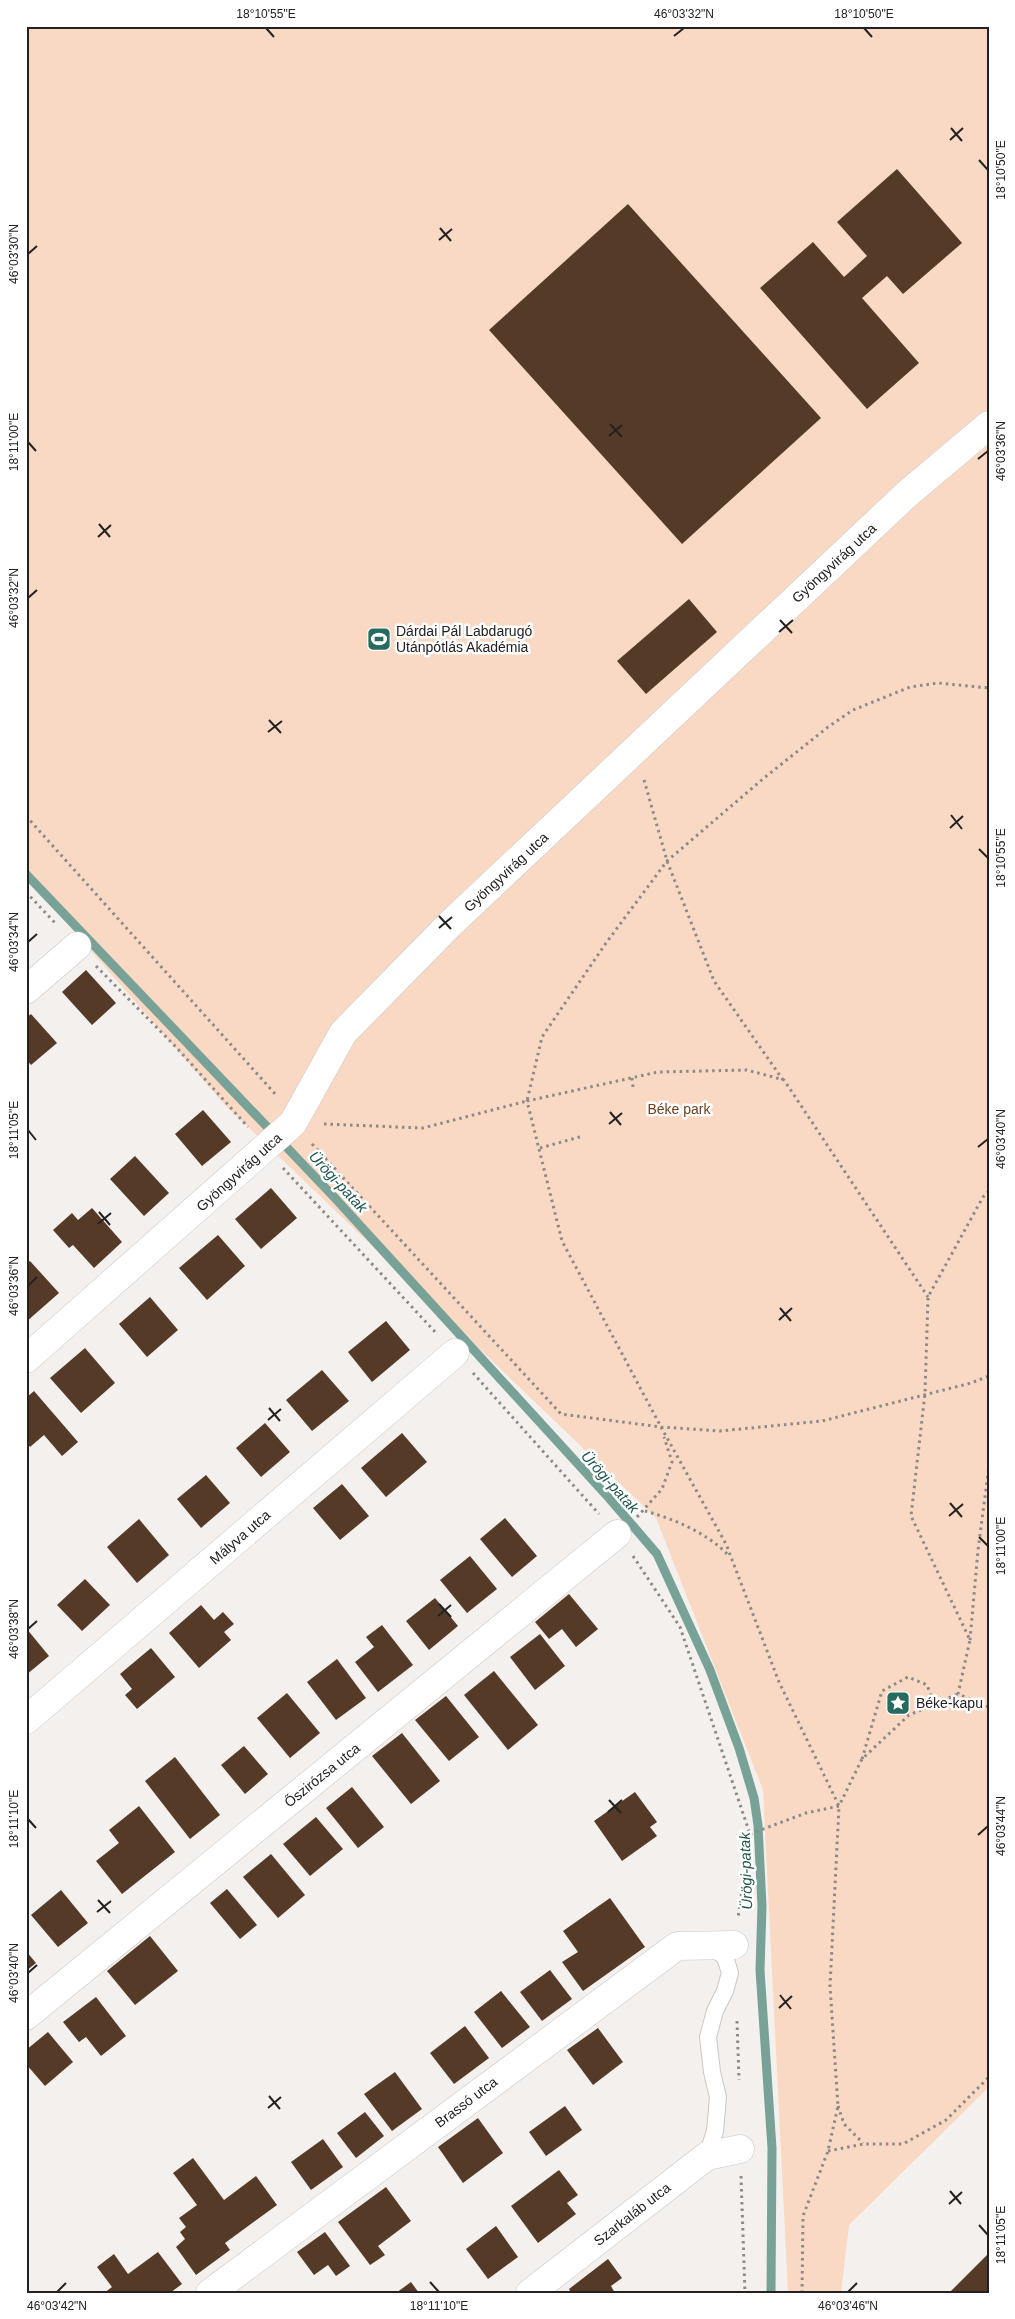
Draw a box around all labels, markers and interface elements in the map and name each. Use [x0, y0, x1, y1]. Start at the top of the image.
text: 18°10'55"E [236, 7, 296, 21]
text: 46°03'32"N [654, 7, 714, 21]
text: 18°10'50"E [834, 7, 894, 21]
text: 18°10'50"E [994, 140, 1008, 200]
text: 46°03'30"N [7, 224, 21, 284]
text: 18°11'00"E [7, 413, 21, 471]
text: 46°03'36"N [994, 421, 1008, 481]
street label: Gyöngyvirág utca [789, 520, 879, 606]
text: 46°03'32"N [7, 568, 21, 628]
place label: Dárdai Pál Labdarugó Utánpótlás Akadémia [396, 623, 532, 655]
sports icon: Dárdai Pál Labdarugó Utánpótlás Akadémia [366, 626, 392, 652]
text: 18°10'55"E [994, 828, 1008, 888]
street label: Gyöngyvirág utca [461, 829, 551, 915]
text: 46°03'34"N [7, 912, 21, 972]
text: 18°11'05"E [7, 1101, 21, 1159]
park label: Béke park [647, 1101, 712, 1117]
text: 46°03'40"N [994, 1109, 1008, 1169]
street label: Gyöngyvirág utca [193, 1129, 285, 1214]
water label: Ürögi-patak [306, 1148, 372, 1217]
text: 46°03'36"N [7, 1256, 21, 1316]
water label: Ürögi-patak [578, 1447, 644, 1517]
street label: Mályva utca [207, 1506, 274, 1568]
text: 18°11'00"E [994, 1517, 1008, 1575]
text: 46°03'38"N [7, 1599, 21, 1659]
place icon: Béke-kapu [885, 1690, 911, 1716]
place label: Béke-kapu [916, 1695, 983, 1711]
street label: Őszirózsa utca [281, 1740, 363, 1810]
text: 18°11'10"E [7, 1790, 21, 1848]
text: 46°03'44"N [994, 1796, 1008, 1856]
water label: Ürögi-patak [736, 1830, 755, 1910]
text: 46°03'40"N [7, 1943, 21, 2003]
street label: Brassó utca [432, 2073, 500, 2131]
street label: Szarkaláb utca [591, 2179, 674, 2249]
text: 18°11'05"E [994, 2206, 1008, 2264]
text: 46°03'42"N [27, 2299, 87, 2313]
text: 18°11'10"E [410, 2299, 468, 2313]
text: 46°03'46"N [818, 2299, 878, 2313]

